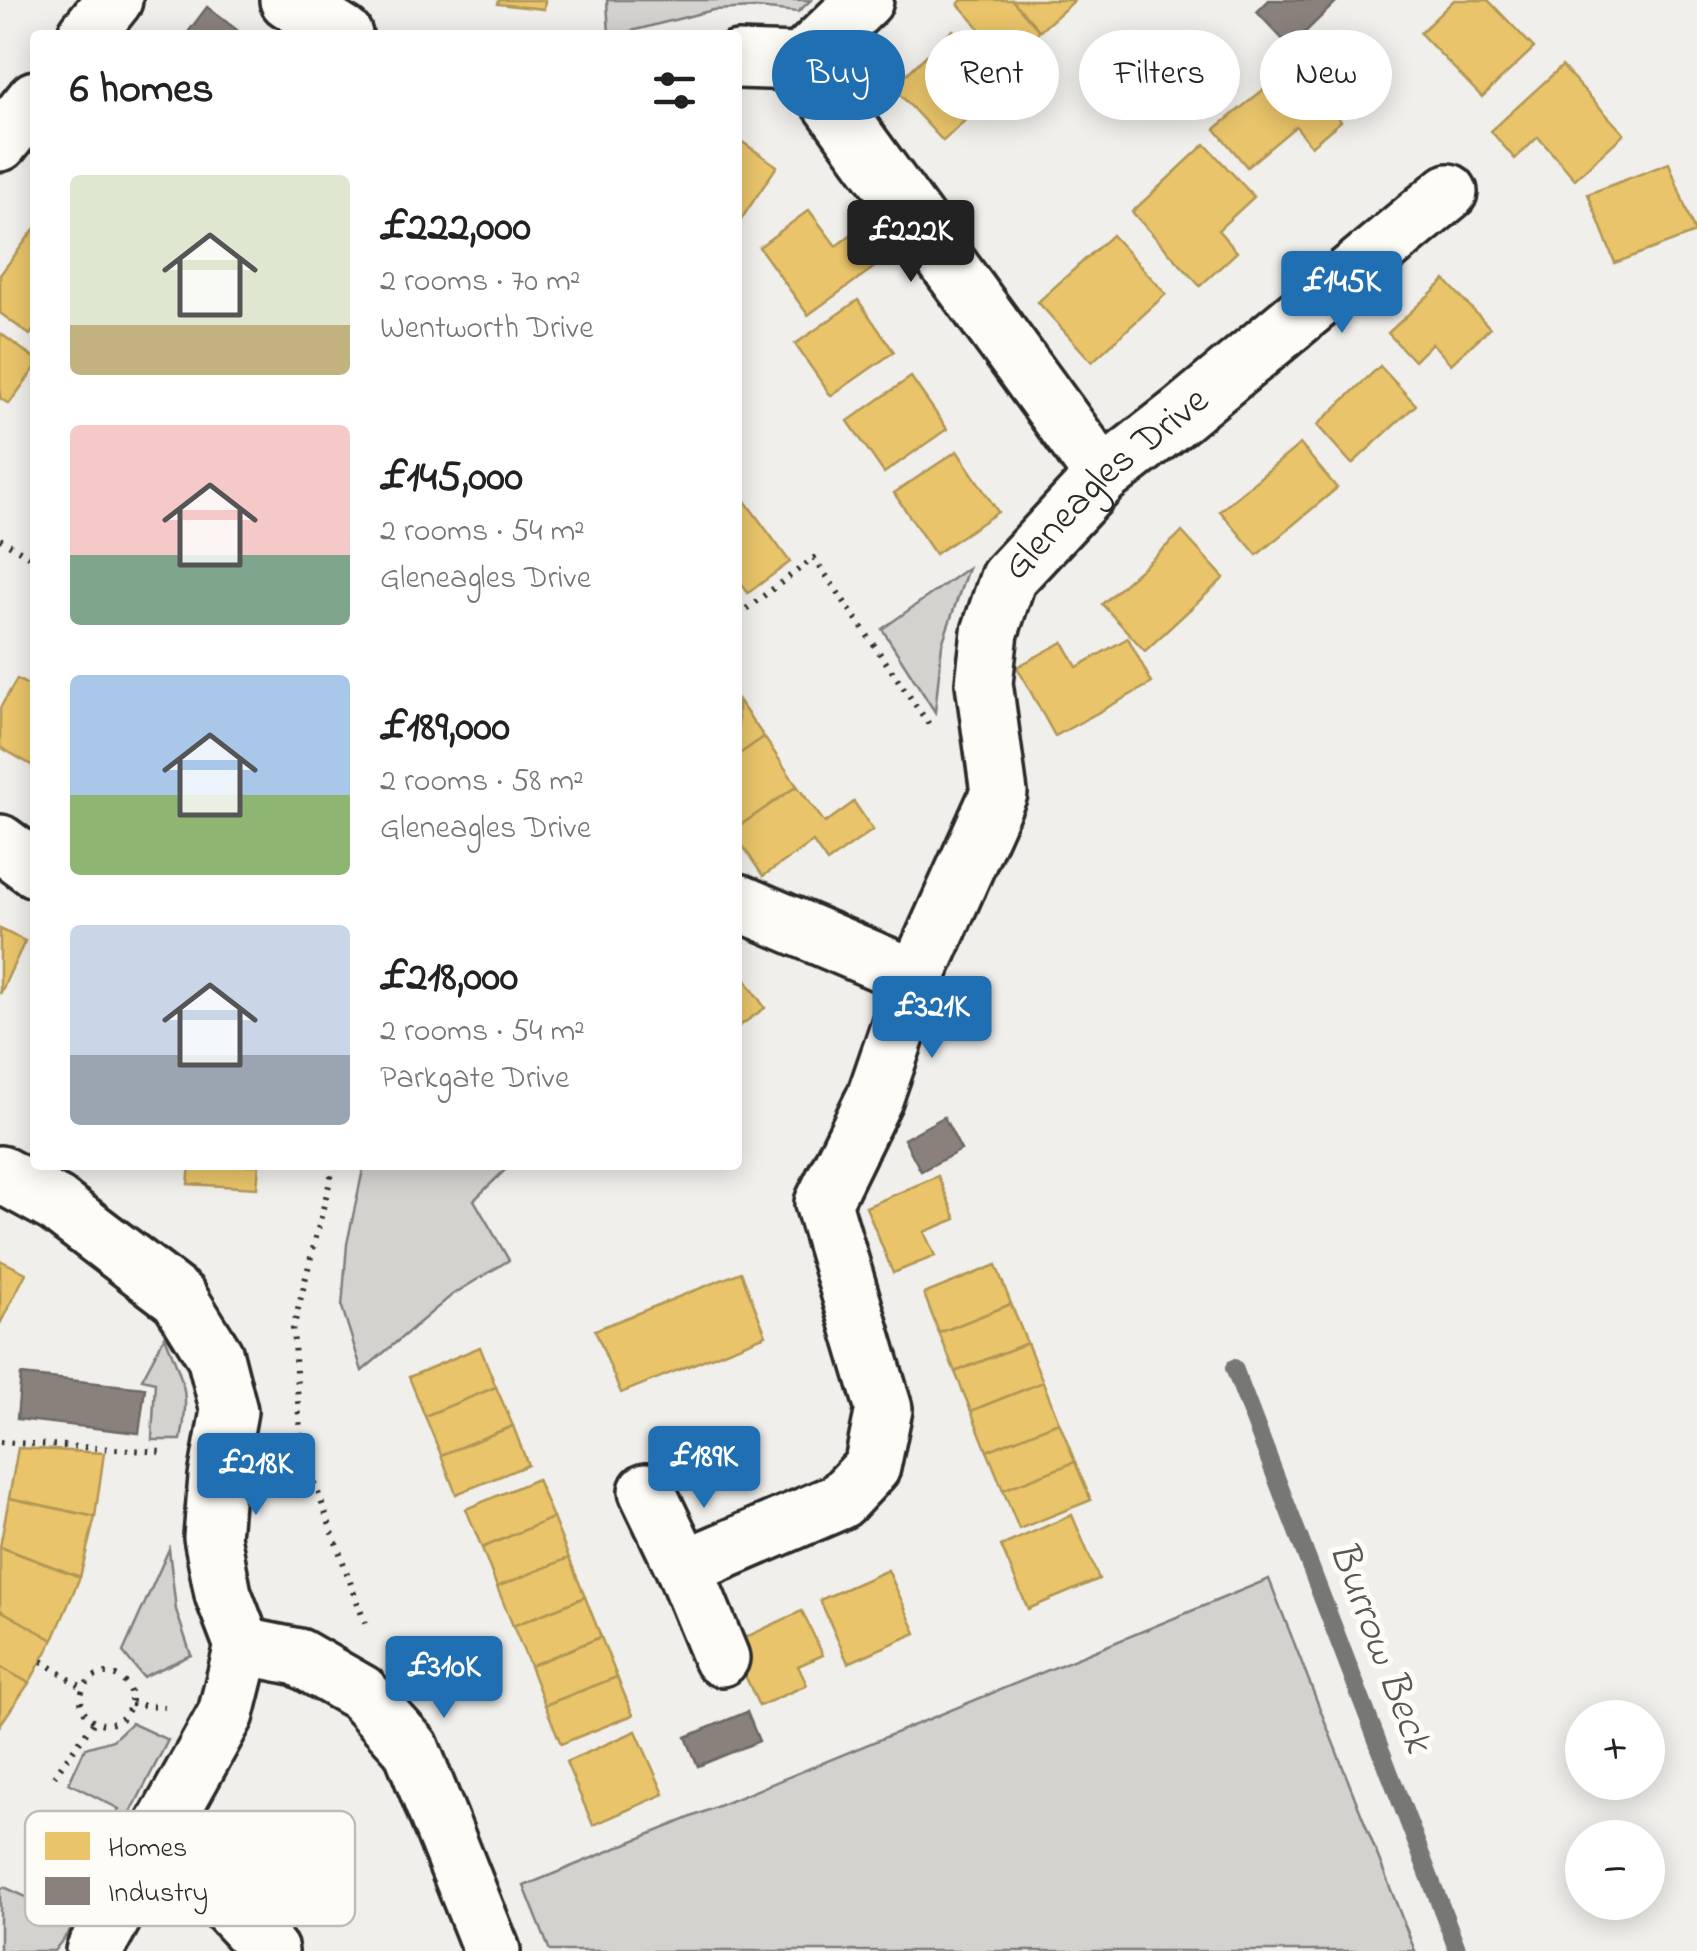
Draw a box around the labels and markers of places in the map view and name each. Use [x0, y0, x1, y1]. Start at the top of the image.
pin: £222K [841, 200, 981, 285]
pin: £145K [1272, 251, 1412, 336]
pin: £321K [862, 976, 1002, 1061]
pin: £189K [634, 1426, 774, 1511]
pin: £218K [186, 1433, 326, 1518]
pin: £310K [374, 1636, 514, 1721]

